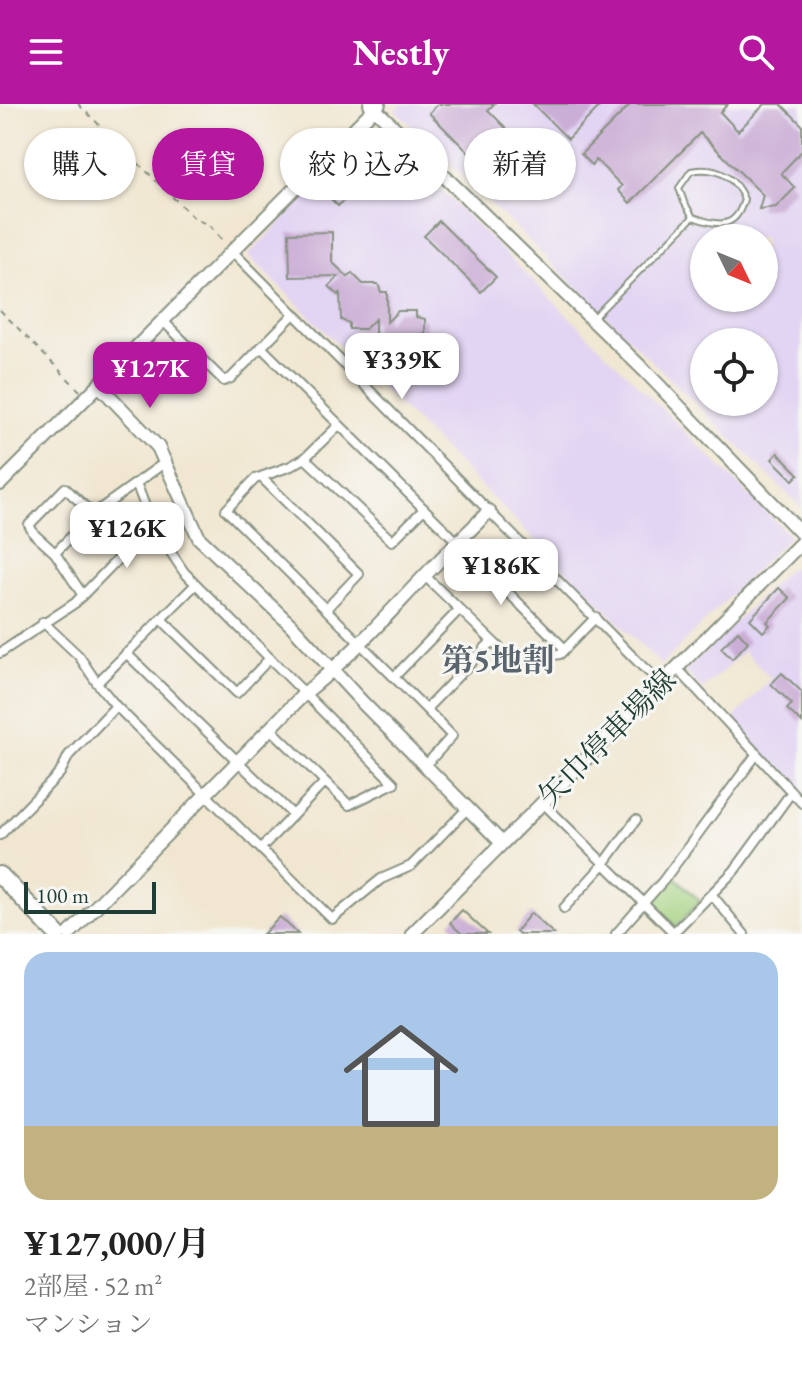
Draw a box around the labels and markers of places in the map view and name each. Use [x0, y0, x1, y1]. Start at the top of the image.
pin: ¥339K [346, 333, 458, 401]
pin: ¥127K [94, 342, 206, 410]
pin: ¥126K [71, 502, 183, 570]
pin: ¥186K [445, 539, 557, 607]

